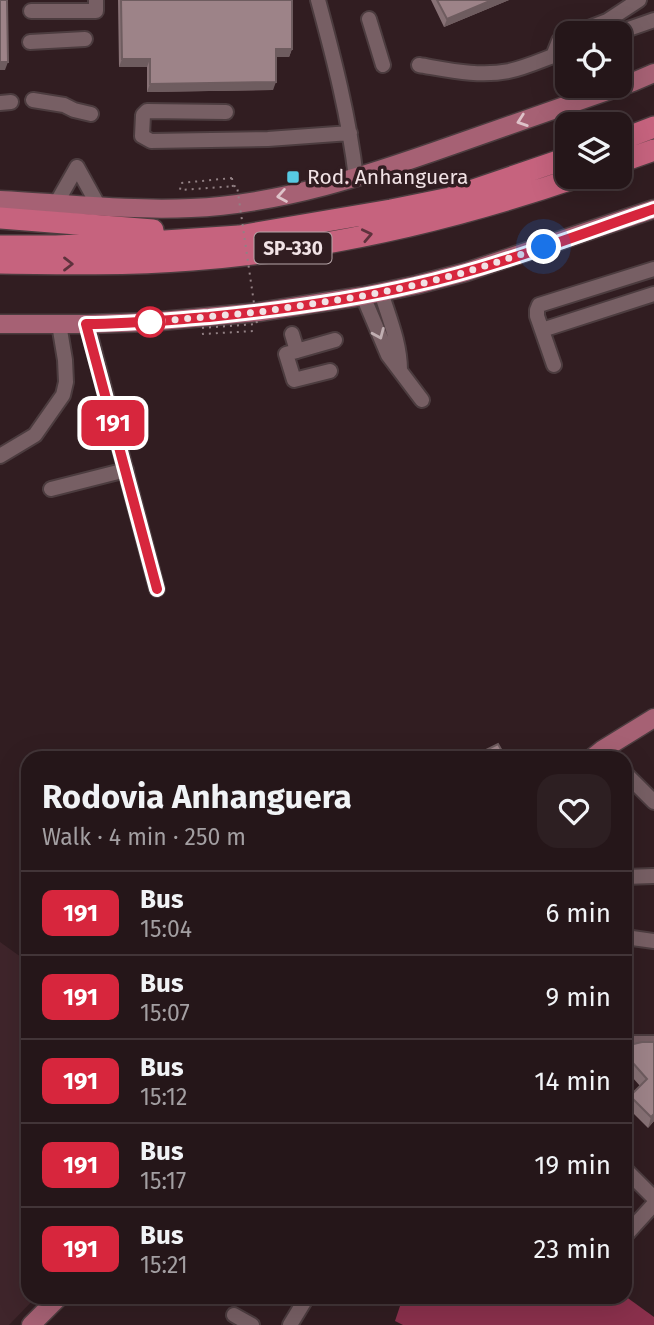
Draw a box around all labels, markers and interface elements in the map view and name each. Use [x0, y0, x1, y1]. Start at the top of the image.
map controls [555, 21, 632, 189]
button: locate [555, 21, 632, 98]
button: layers [555, 112, 632, 189]
one-way arrow [517, 113, 529, 127]
place label: Rod. Anhanguera [307, 164, 468, 190]
marker: Rod. Anhanguera [285, 169, 301, 185]
one-way arrow [276, 188, 288, 203]
one-way arrow [361, 228, 373, 243]
your location [526, 229, 561, 264]
road number: SP-330 [254, 232, 332, 264]
one-way arrow [63, 256, 74, 271]
unlabelled marker [135, 307, 165, 337]
one-way arrow [371, 327, 385, 340]
line badge: 191 [73, 400, 153, 446]
text: 191 [95, 409, 131, 437]
button: heart [537, 774, 611, 848]
text: Rodovia Anhanguera [42, 777, 352, 817]
text: Walk · 4 min · 250 m [42, 823, 246, 851]
text: Bus [140, 884, 183, 915]
text: 6 min [545, 898, 611, 929]
text: 191 [63, 899, 98, 927]
text: 15:04 [140, 915, 192, 943]
text: Bus [140, 968, 183, 999]
text: 9 min [546, 982, 611, 1013]
text: 191 [63, 983, 98, 1011]
text: 15:07 [140, 999, 190, 1027]
text: Bus [140, 1052, 183, 1083]
text: 14 min [534, 1066, 611, 1097]
text: 191 [63, 1067, 98, 1095]
text: 15:12 [140, 1083, 187, 1111]
text: Bus [140, 1136, 183, 1167]
text: 19 min [534, 1150, 611, 1181]
text: 191 [63, 1151, 98, 1179]
text: 15:17 [140, 1167, 186, 1195]
text: Bus [140, 1220, 183, 1251]
text: 23 min [534, 1234, 611, 1265]
text: 191 [63, 1235, 98, 1263]
text: 15:21 [140, 1251, 188, 1279]

